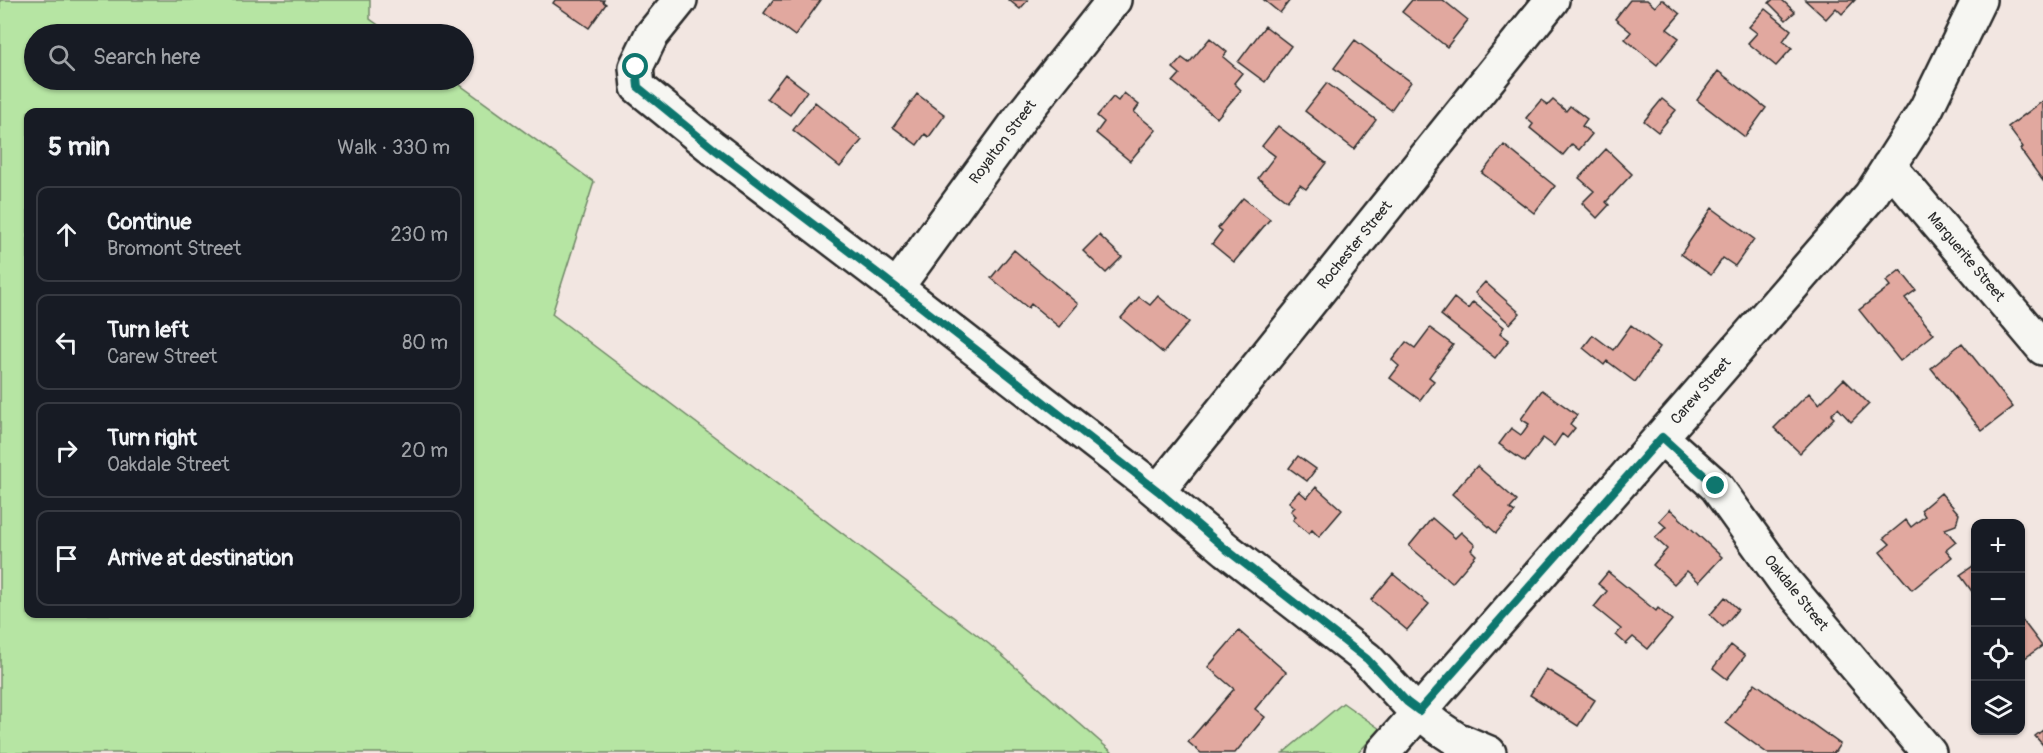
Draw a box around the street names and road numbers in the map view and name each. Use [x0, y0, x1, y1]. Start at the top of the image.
street label: Royalton Street [965, 96, 1041, 188]
street label: Rochester Street [1314, 196, 1397, 293]
street label: Marguerite Street [1923, 208, 2010, 306]
street label: Carew Street [1667, 353, 1736, 428]
street label: Oakdale Street [1760, 551, 1833, 635]

